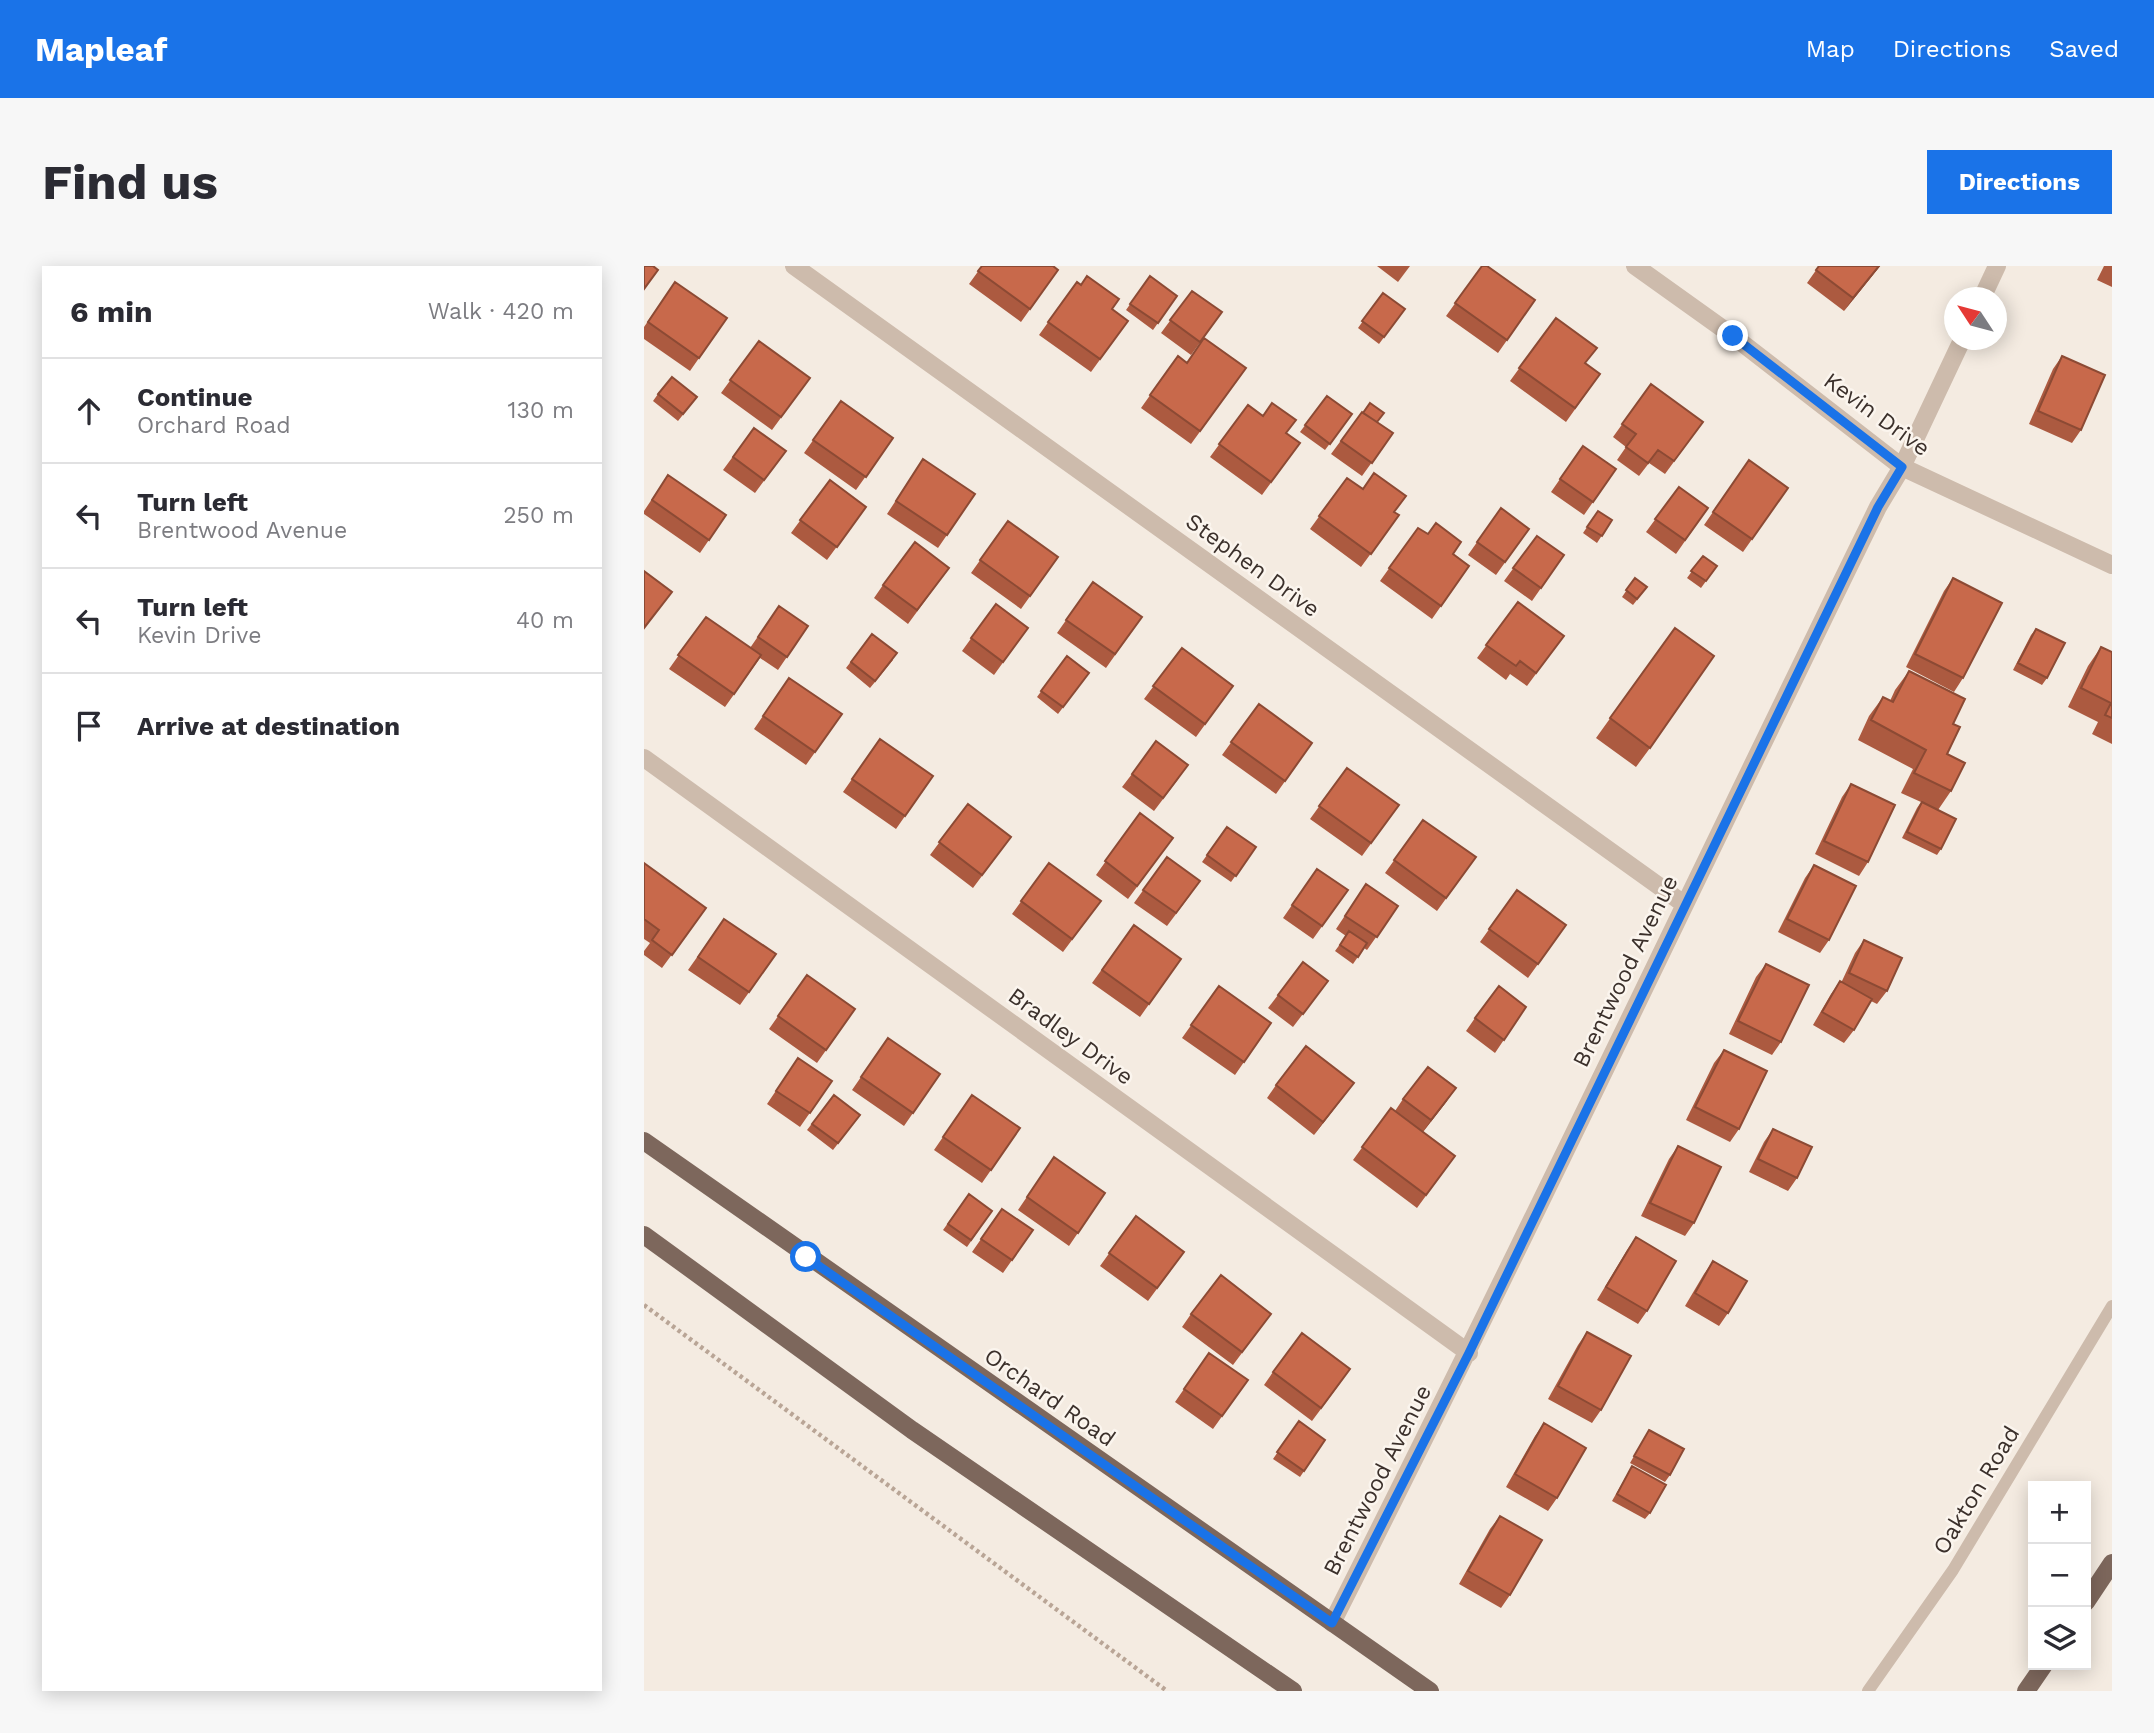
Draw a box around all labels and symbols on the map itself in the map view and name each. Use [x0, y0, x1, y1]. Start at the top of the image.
north arrow [1944, 287, 2007, 350]
route end [1717, 320, 1748, 351]
street label: Kevin Drive [1818, 367, 1935, 462]
street label: Stephen Drive [1181, 508, 1325, 623]
street label: Brentwood Avenue [1567, 871, 1684, 1072]
street label: Bradley Drive [1003, 982, 1138, 1091]
route start [790, 1241, 821, 1272]
street label: Orchard Road [979, 1342, 1120, 1453]
street label: Brentwood Avenue [1318, 1380, 1437, 1580]
street label: Oakton Road [1928, 1421, 2025, 1559]

